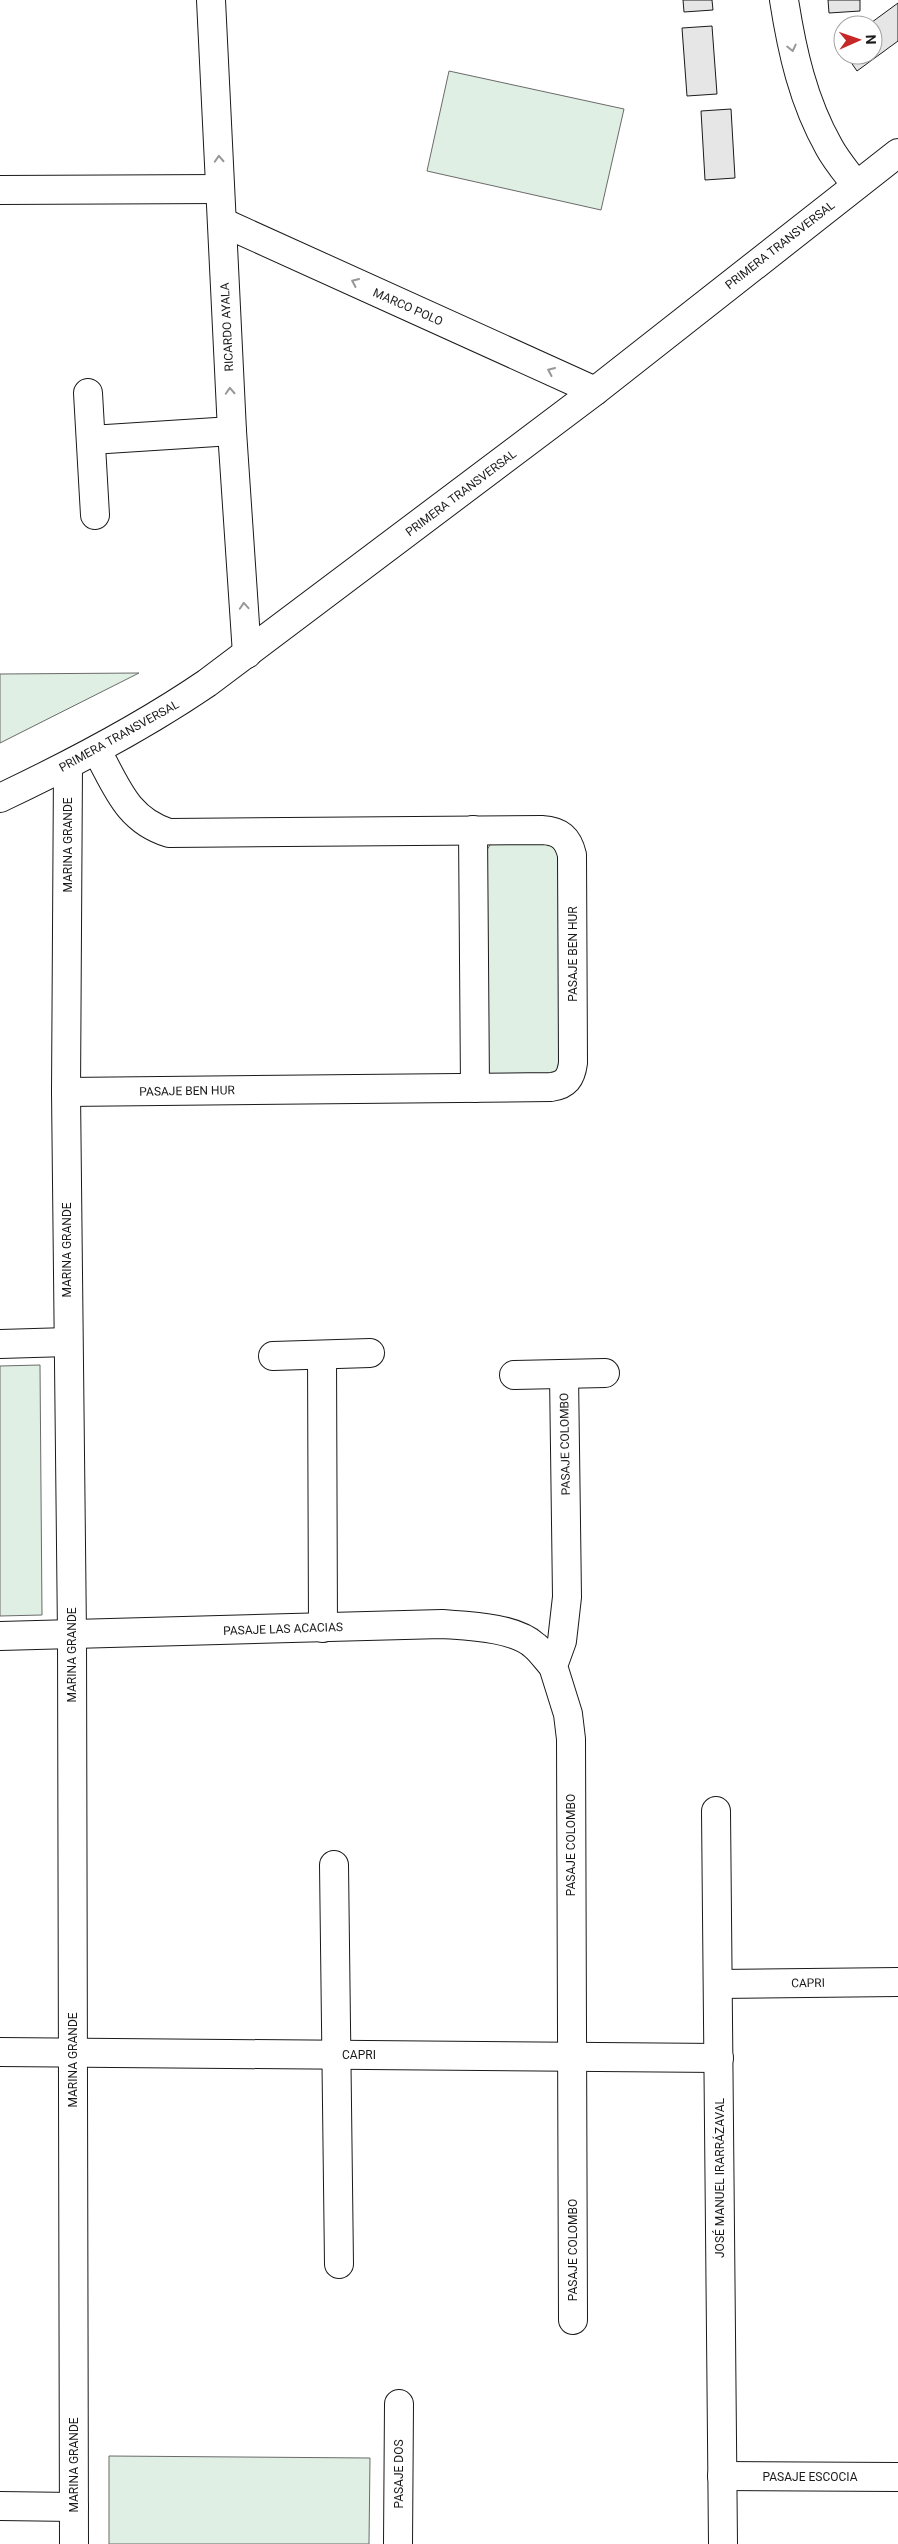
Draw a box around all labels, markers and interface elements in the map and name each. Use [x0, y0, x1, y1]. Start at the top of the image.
north arrow [833, 15, 883, 65]
text: N [863, 34, 879, 45]
one-way arrow [786, 43, 797, 52]
one-way arrow [213, 155, 224, 163]
street label: PRIMERA TRANSVERSAL [723, 198, 838, 292]
one-way arrow [351, 278, 360, 289]
street label: RICARDO AYALA [218, 282, 236, 372]
street label: MARCO POLO [371, 285, 445, 329]
one-way arrow [547, 367, 556, 378]
one-way arrow [224, 387, 235, 395]
street label: PRIMERA TRANSVERSAL [403, 447, 519, 539]
one-way arrow [238, 602, 249, 610]
street label: PRIMERA TRANSVERSAL [57, 697, 182, 775]
street label: MARINA GRANDE [61, 797, 75, 893]
street label: PASAJE BEN HUR [566, 906, 580, 1002]
street label: PASAJE BEN HUR [139, 1083, 235, 1099]
street label: MARINA GRANDE [60, 1202, 74, 1298]
street label: PASAJE COLOMBO [557, 1393, 573, 1495]
street label: MARINA GRANDE [65, 1607, 79, 1703]
street label: PASAJE LAS ACACIAS [223, 1620, 343, 1638]
street label: PASAJE COLOMBO [564, 1794, 578, 1896]
street label: CAPRI [791, 1976, 825, 1990]
street label: MARINA GRANDE [66, 2012, 80, 2108]
street label: CAPRI [342, 2048, 376, 2062]
street label: JOSÉ MANUEL IRARRÁZAVAL [712, 2097, 727, 2258]
street label: PASAJE COLOMBO [566, 2199, 580, 2301]
street label: MARINA GRANDE [67, 2417, 81, 2513]
street label: PASAJE DOS [392, 2439, 406, 2509]
street label: PASAJE ESCOCIA [763, 2470, 858, 2484]

